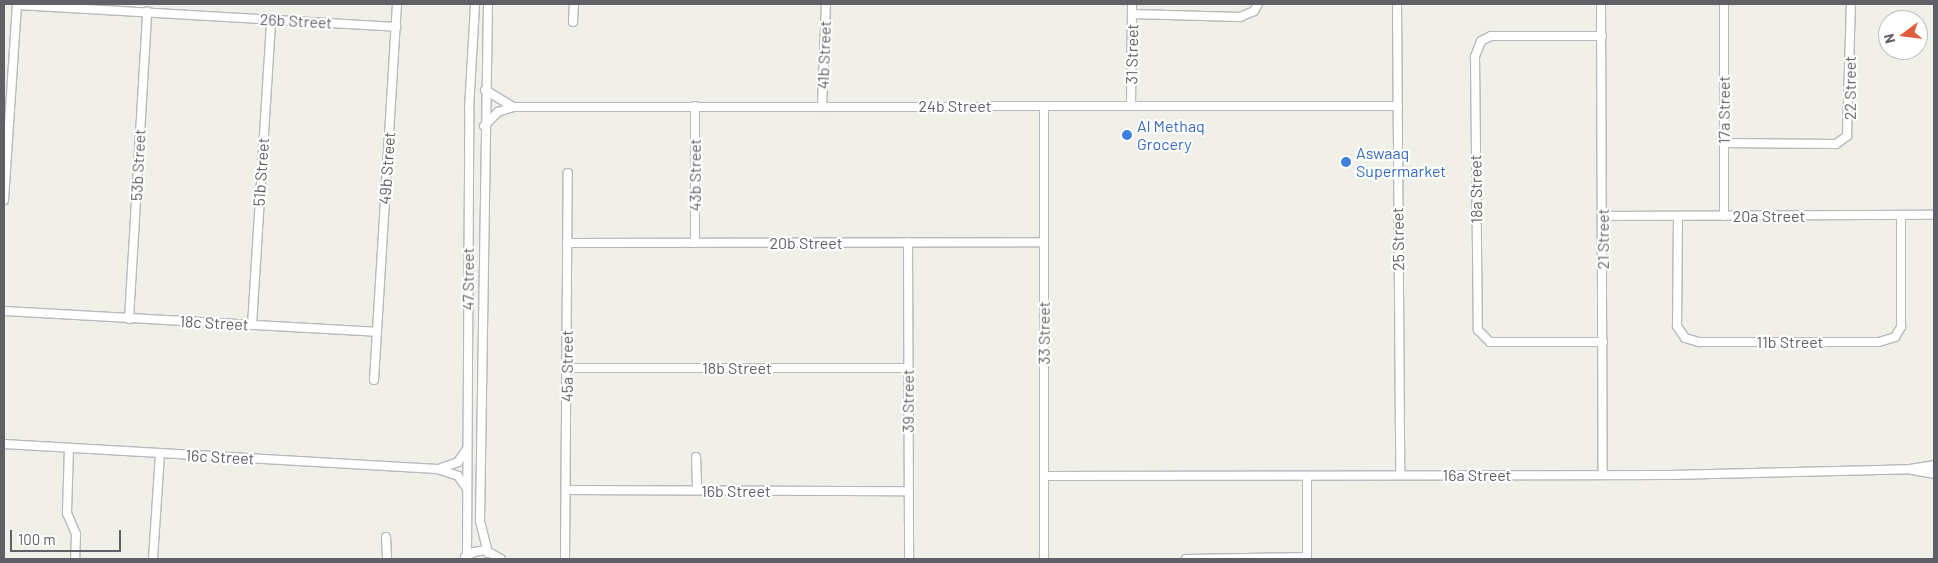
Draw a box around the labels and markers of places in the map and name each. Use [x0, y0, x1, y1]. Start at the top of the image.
place label: Al Methaq Grocery [1137, 116, 1205, 154]
marker: Al Methaq Grocery [1121, 129, 1133, 141]
place label: Aswaaq Supermarket [1356, 143, 1446, 181]
marker: Aswaaq Supermarket [1340, 156, 1352, 168]

